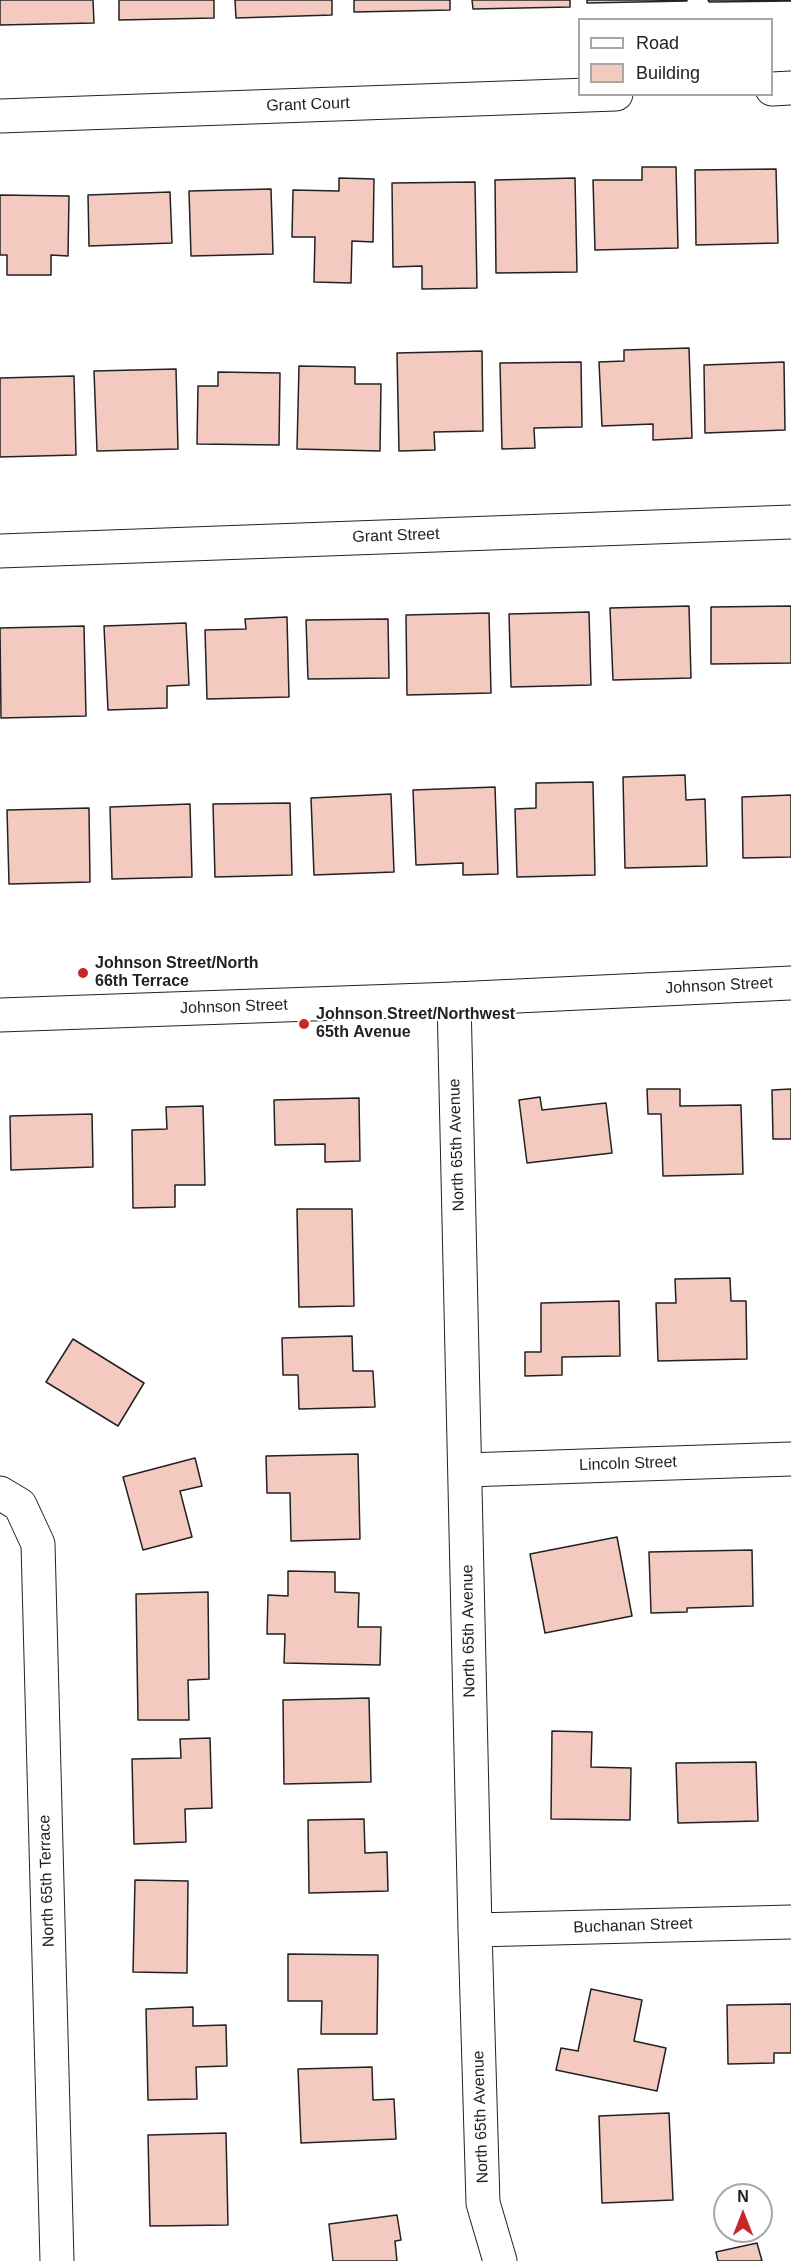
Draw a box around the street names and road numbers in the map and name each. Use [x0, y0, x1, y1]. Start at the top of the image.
street label: Grant Court [266, 94, 350, 116]
street label: Grant Street [352, 525, 440, 547]
street label: Johnson Street [665, 974, 773, 998]
street label: Johnson Street [180, 996, 288, 1018]
street label: North 65th Avenue [445, 1078, 469, 1212]
street label: Lincoln Street [579, 1453, 677, 1475]
street label: North 65th Avenue [458, 1564, 480, 1698]
street label: North 65th Terrace [35, 1814, 59, 1948]
street label: Buchanan Street [573, 1914, 693, 1938]
street label: North 65th Avenue [469, 2050, 493, 2184]

